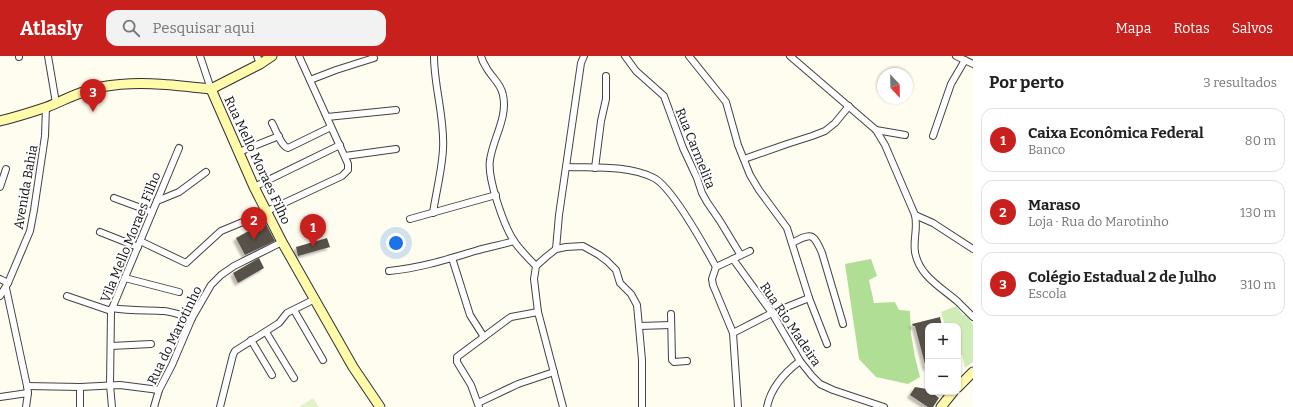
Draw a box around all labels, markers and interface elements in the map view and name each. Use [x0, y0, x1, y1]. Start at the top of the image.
search box [106, 10, 386, 46]
text: Atlasly [20, 17, 82, 40]
icon: search [120, 17, 142, 39]
text: Pesquisar aqui [152, 19, 255, 37]
text: Mapa [1115, 20, 1151, 37]
text: Rotas [1173, 20, 1210, 37]
text: Salvos [1232, 20, 1273, 37]
north arrow [877, 68, 913, 104]
text: Por perto [989, 72, 1064, 93]
text: 3 resultados [1203, 75, 1277, 90]
pin: 3 [80, 79, 106, 112]
street label: Rua Mello Moraes Filho [221, 94, 294, 227]
street label: Rua Carmelita [673, 106, 719, 191]
text: Caixa Econômica Federal [1028, 124, 1204, 142]
text: 1 [1000, 133, 1006, 148]
text: 80 m [1245, 133, 1276, 148]
text: Banco [1028, 142, 1065, 157]
street label: Avenida Bahia [11, 144, 40, 231]
street label: Vila Mello Moraes Filho [97, 170, 163, 304]
text: Maraso [1028, 196, 1080, 214]
text: 2 [999, 205, 1007, 220]
text: 130 m [1240, 205, 1276, 220]
pin: 2 [241, 207, 267, 240]
pin: 1 [300, 214, 326, 247]
text: Loja · Rua do Marotinho [1028, 214, 1169, 229]
your location [386, 233, 406, 253]
text: Colégio Estadual 2 de Julho [1028, 268, 1217, 286]
text: 3 [999, 277, 1007, 292]
text: 310 m [1240, 277, 1276, 292]
street label: Rua Rio Madeira [757, 279, 824, 369]
street label: Rua do Marotinho [144, 284, 205, 387]
text: Escola [1028, 286, 1067, 301]
map controls [925, 323, 961, 395]
button: + [925, 323, 961, 359]
button: − [925, 359, 961, 395]

